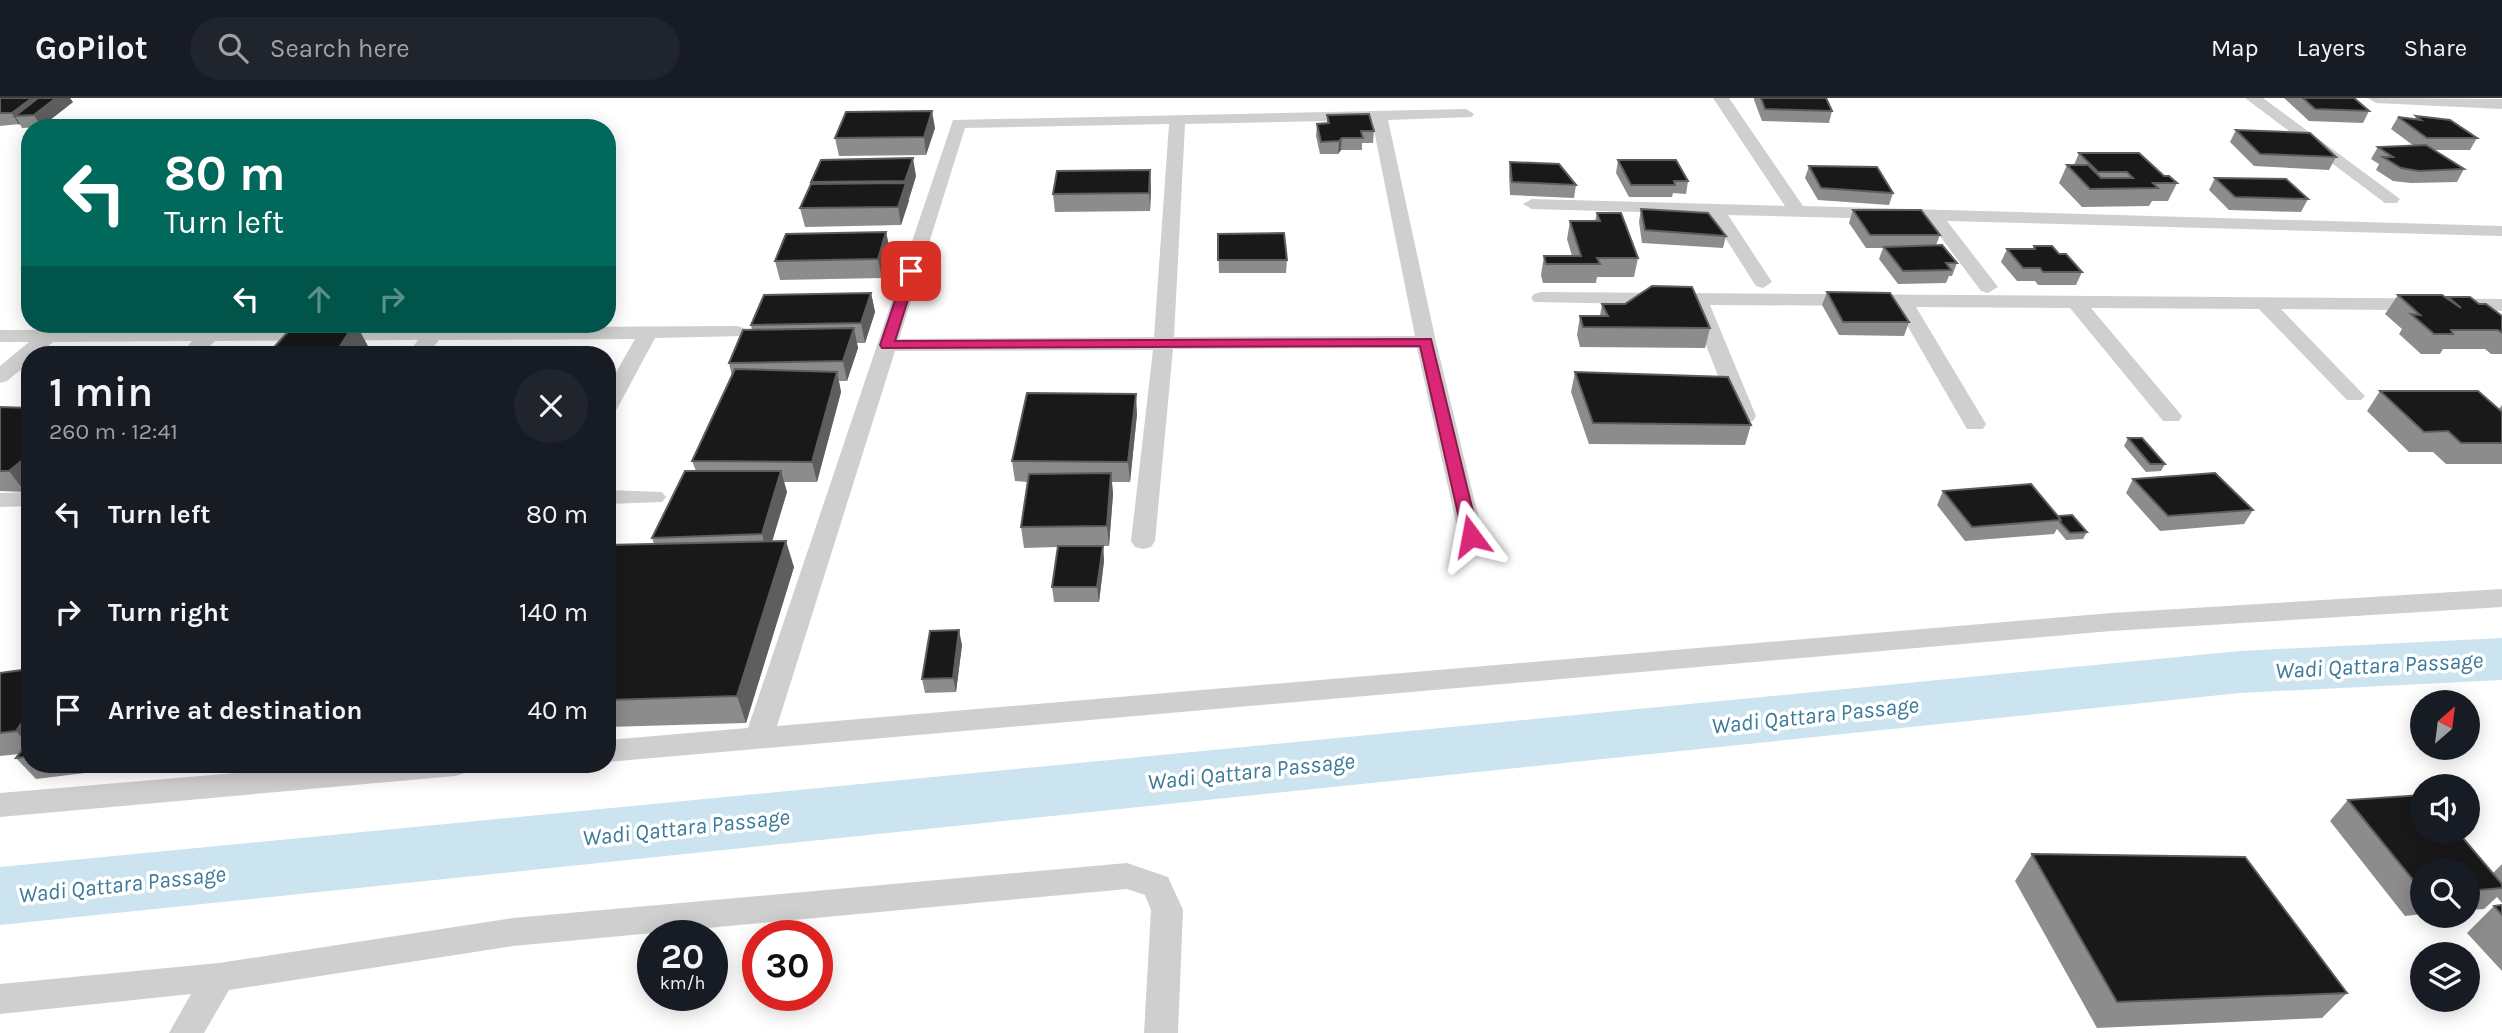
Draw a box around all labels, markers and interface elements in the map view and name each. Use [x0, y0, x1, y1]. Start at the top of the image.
search box [190, 17, 680, 80]
text: GoPilot [35, 29, 148, 67]
icon: search [214, 29, 252, 67]
text: Search here [270, 33, 410, 64]
text: Map [2211, 34, 2259, 62]
text: Layers [2297, 34, 2366, 62]
text: Share [2404, 34, 2467, 62]
text: 80 m [164, 145, 286, 202]
icon: left [49, 147, 140, 238]
text: Turn left [164, 204, 284, 241]
pin [881, 241, 941, 301]
icon: arrive [892, 252, 930, 290]
icon: left [227, 280, 265, 318]
icon: ahead [300, 280, 338, 318]
icon: right [373, 280, 411, 318]
text: 1 min [49, 367, 153, 417]
button: close [514, 369, 588, 443]
text: 260 m · 12:41 [49, 418, 178, 445]
icon: left [49, 495, 87, 533]
text: Turn left [108, 499, 210, 530]
text: 80 m [526, 499, 588, 530]
position arrow [1434, 499, 1508, 573]
icon: right [49, 593, 87, 631]
text: Turn right [108, 597, 229, 628]
text: 140 m [519, 597, 588, 628]
water label: Wadi Qattara Passage [2274, 647, 2484, 684]
north arrow [2410, 690, 2480, 760]
map controls [2410, 690, 2480, 1012]
icon: arrive [49, 691, 87, 729]
water label: Wadi Qattara Passage [1710, 691, 1920, 740]
text: Arrive at destination [108, 695, 362, 726]
text: 40 m [528, 695, 588, 726]
water label: Wadi Qattara Passage [1146, 747, 1356, 796]
button: sound [2410, 774, 2480, 844]
water label: Wadi Qattara Passage [581, 803, 791, 852]
button: search [2410, 858, 2480, 928]
water label: Wadi Qattara Passage [17, 860, 227, 909]
speed limit sign: 30 [742, 920, 833, 1011]
text: 20 [661, 936, 704, 977]
button: layers [2410, 942, 2480, 1012]
text: km/h [660, 972, 705, 994]

